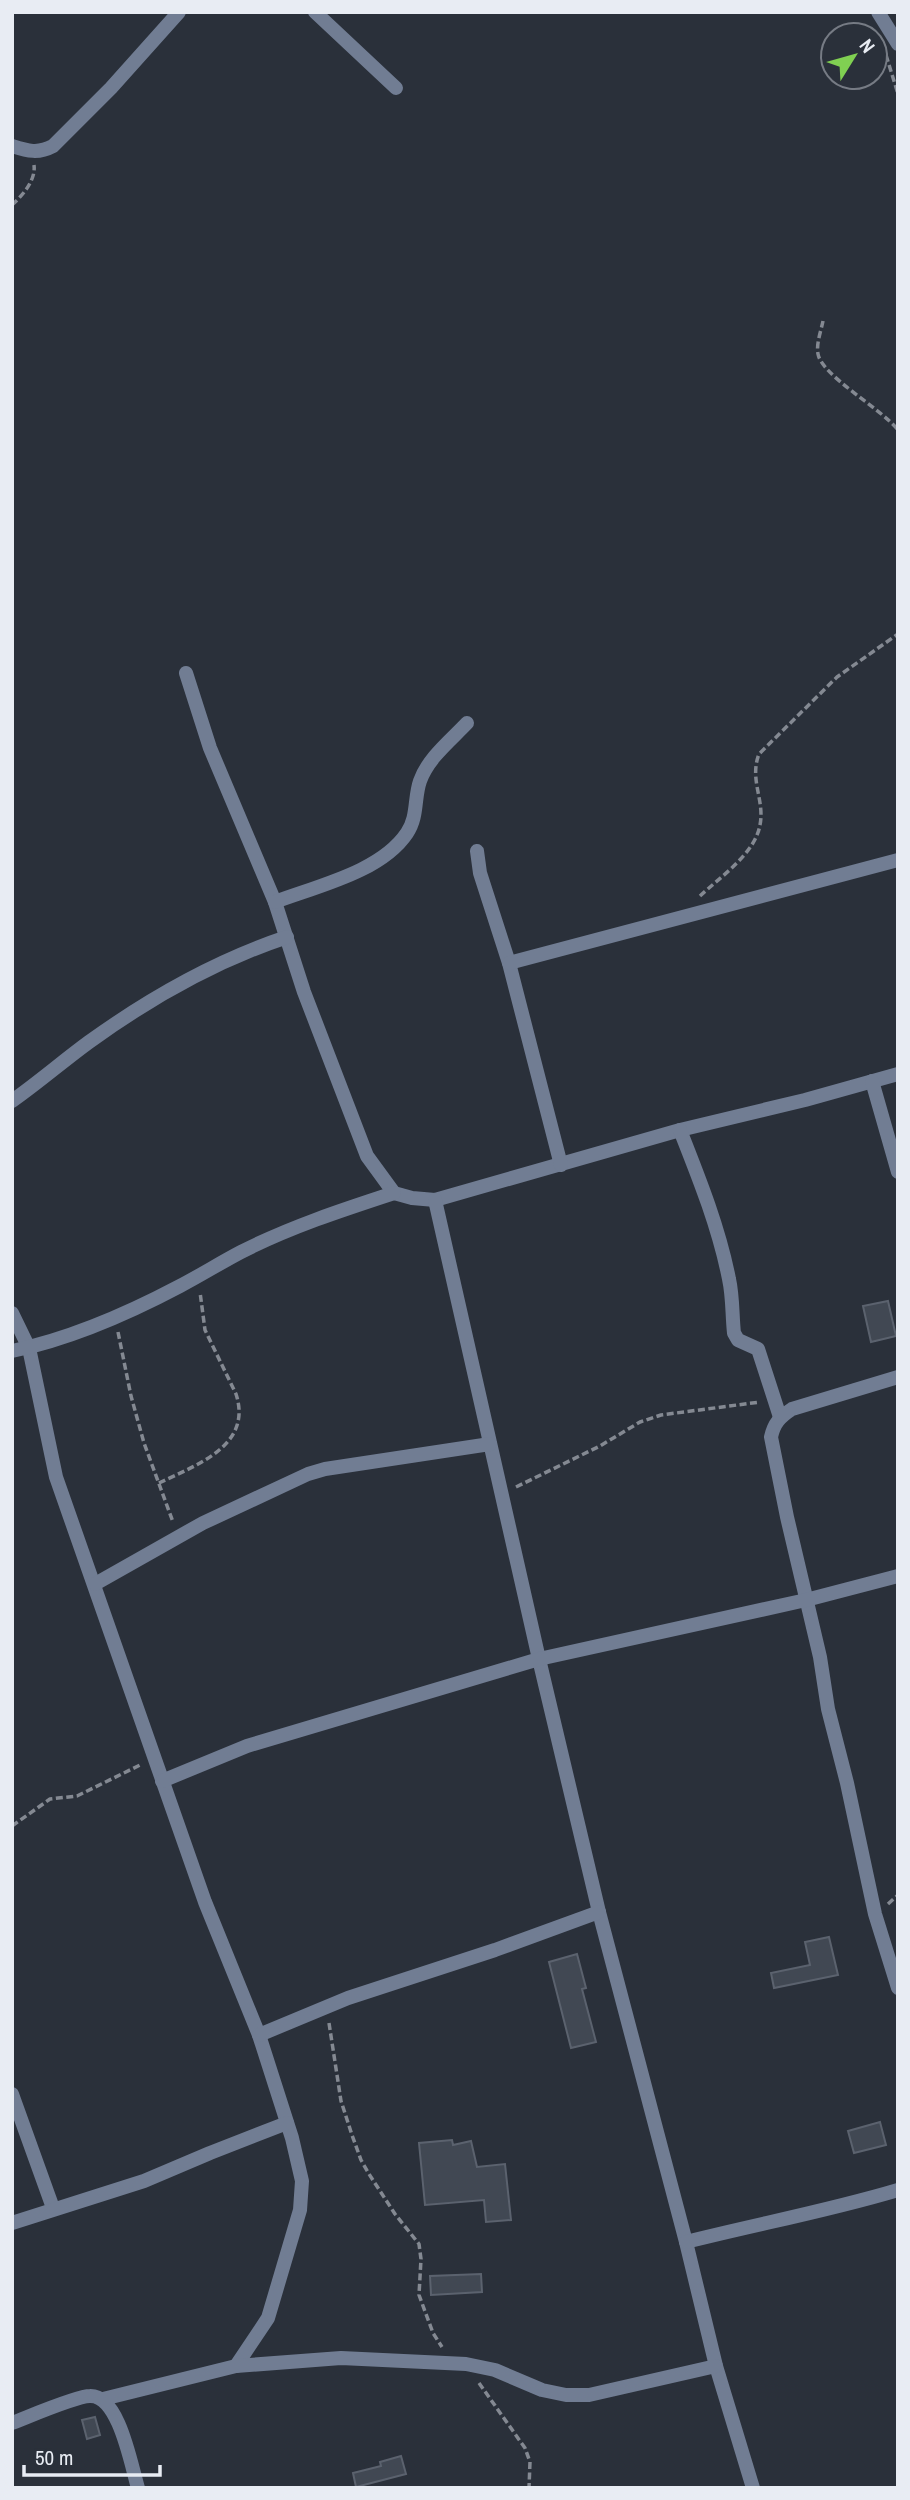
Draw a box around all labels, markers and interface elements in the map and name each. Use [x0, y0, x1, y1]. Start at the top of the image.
north arrow [819, 21, 889, 91]
text: N [854, 33, 881, 58]
scale bar [24, 2434, 161, 2478]
text: 50 m [35, 2443, 73, 2472]

